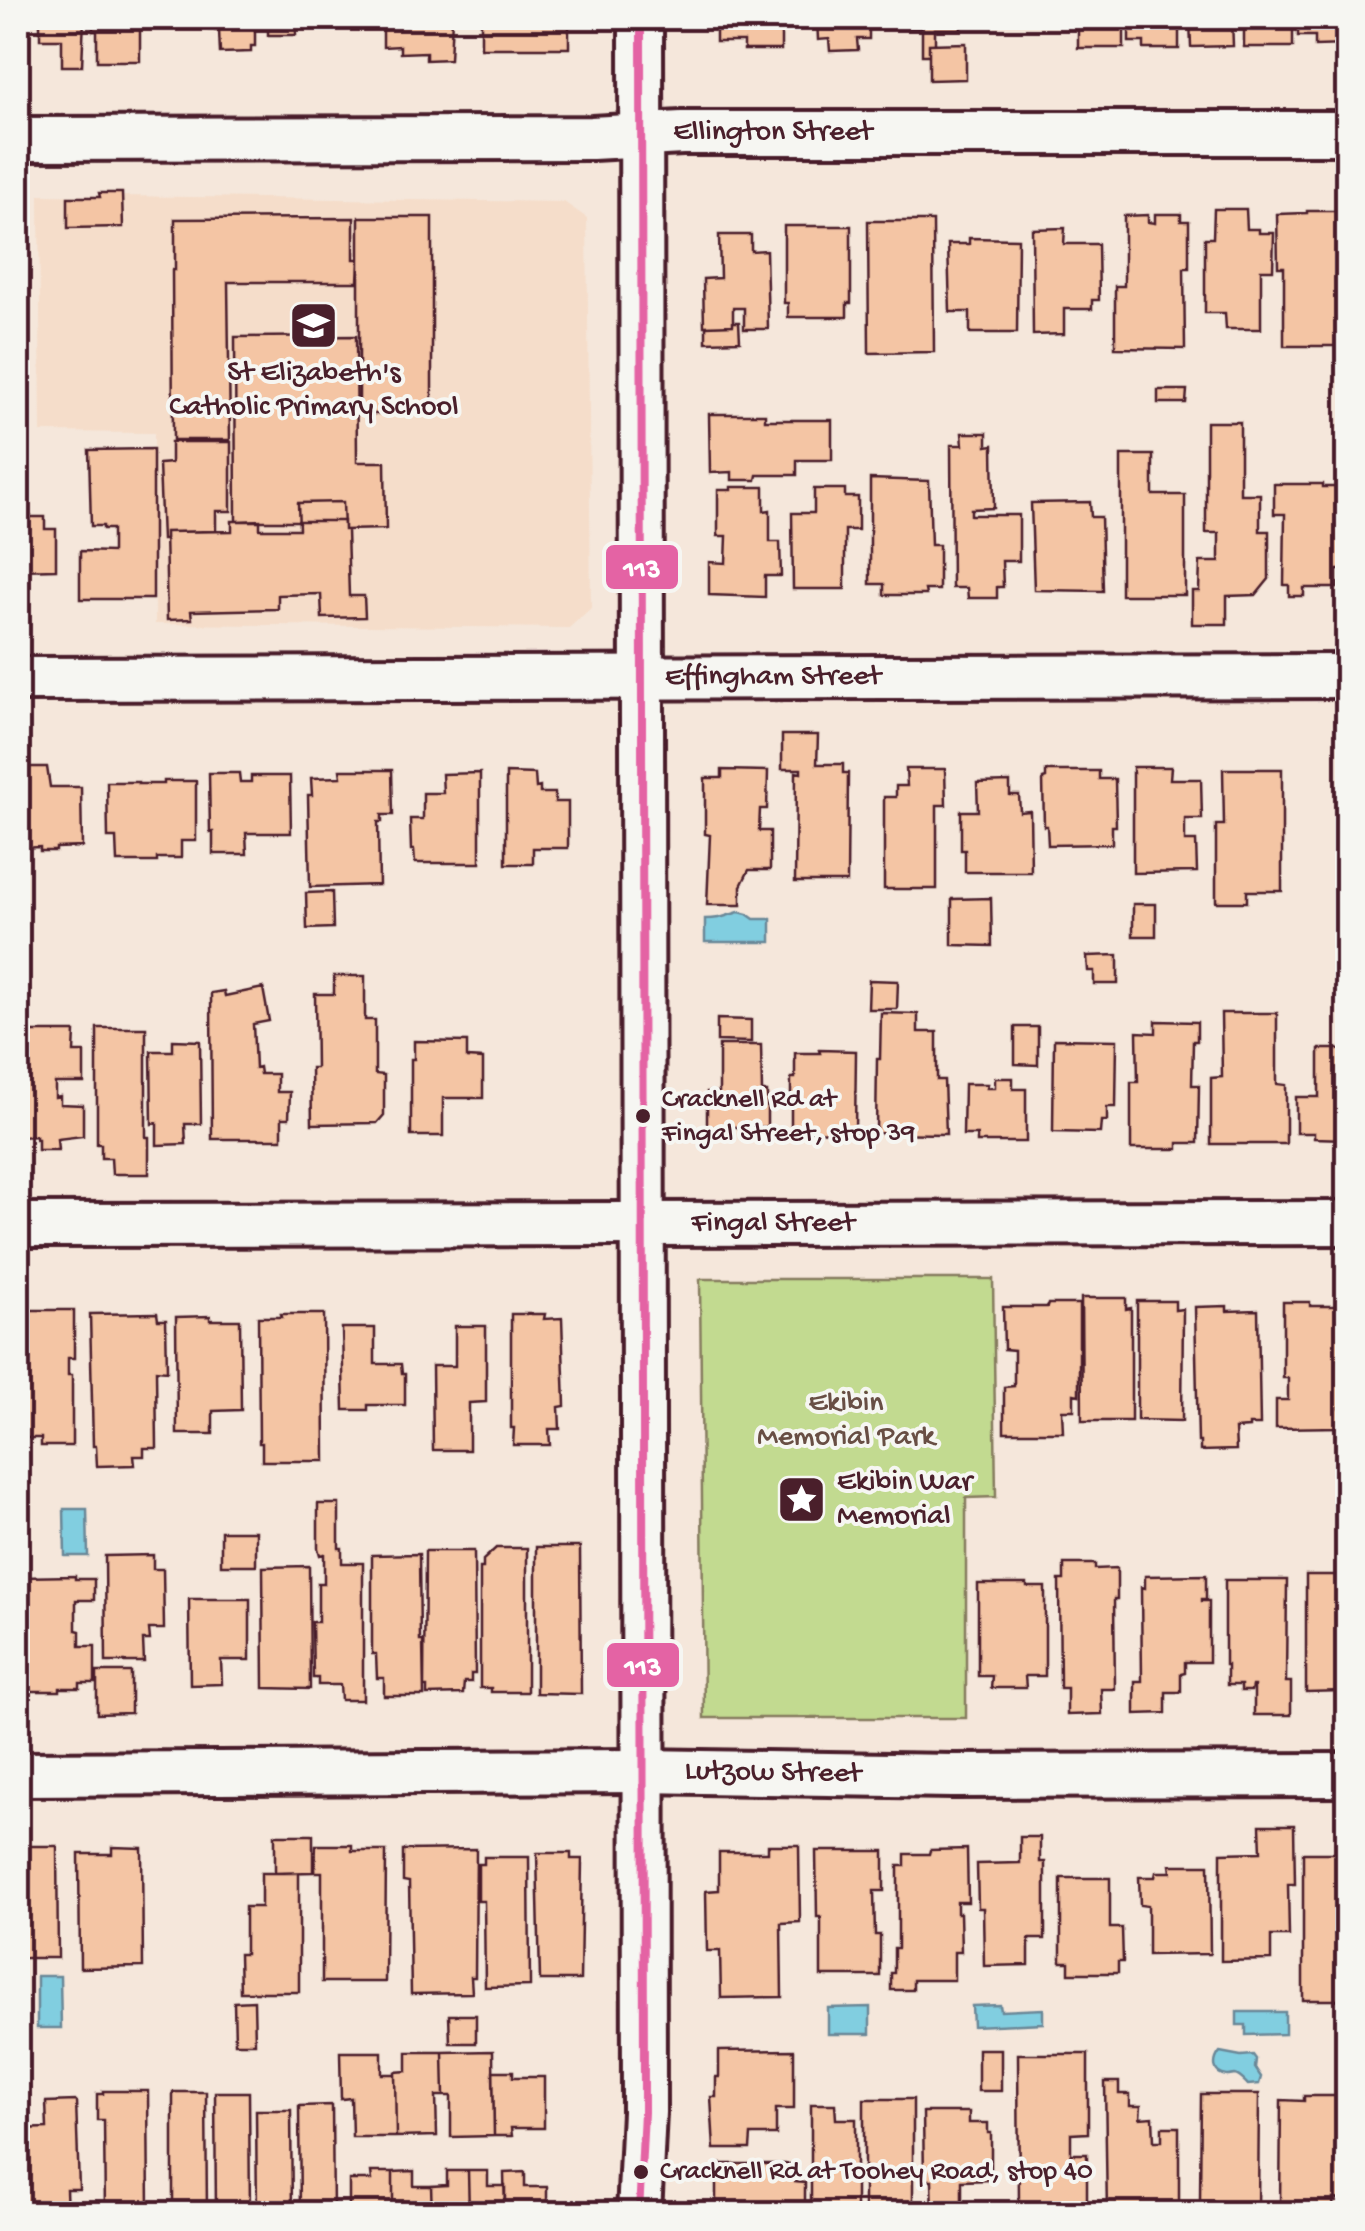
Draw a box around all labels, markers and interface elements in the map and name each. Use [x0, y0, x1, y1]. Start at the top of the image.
street label: Ellington Street [673, 116, 875, 151]
school or university icon: St Elizabeth's Catholic Primary School [288, 299, 340, 351]
place label: St Elizabeth's Catholic Primary School [169, 357, 459, 426]
line badge: 113 [604, 543, 680, 591]
text: 113 [622, 555, 661, 588]
street label: Effingham Street [665, 660, 884, 695]
place label: Cracknell Rd at Fingal Street, stop 39 [661, 1084, 915, 1151]
marker: Cracknell Rd at Fingal Street, stop 39 [633, 1106, 653, 1126]
street label: Fingal Street [690, 1206, 858, 1241]
park label: Ekibin Memorial Park [757, 1387, 938, 1456]
place label: Ekibin War Memorial [837, 1466, 974, 1535]
place icon: Ekibin War Memorial [776, 1474, 828, 1526]
line badge: 113 [605, 1641, 681, 1689]
text: 113 [623, 1653, 662, 1686]
street label: Lutzow Street [684, 1754, 864, 1792]
place label: Cracknell Rd at Toohey Road, stop 40 [660, 2156, 1093, 2189]
marker: Cracknell Rd at Toohey Road, stop 40 [631, 2162, 651, 2182]

